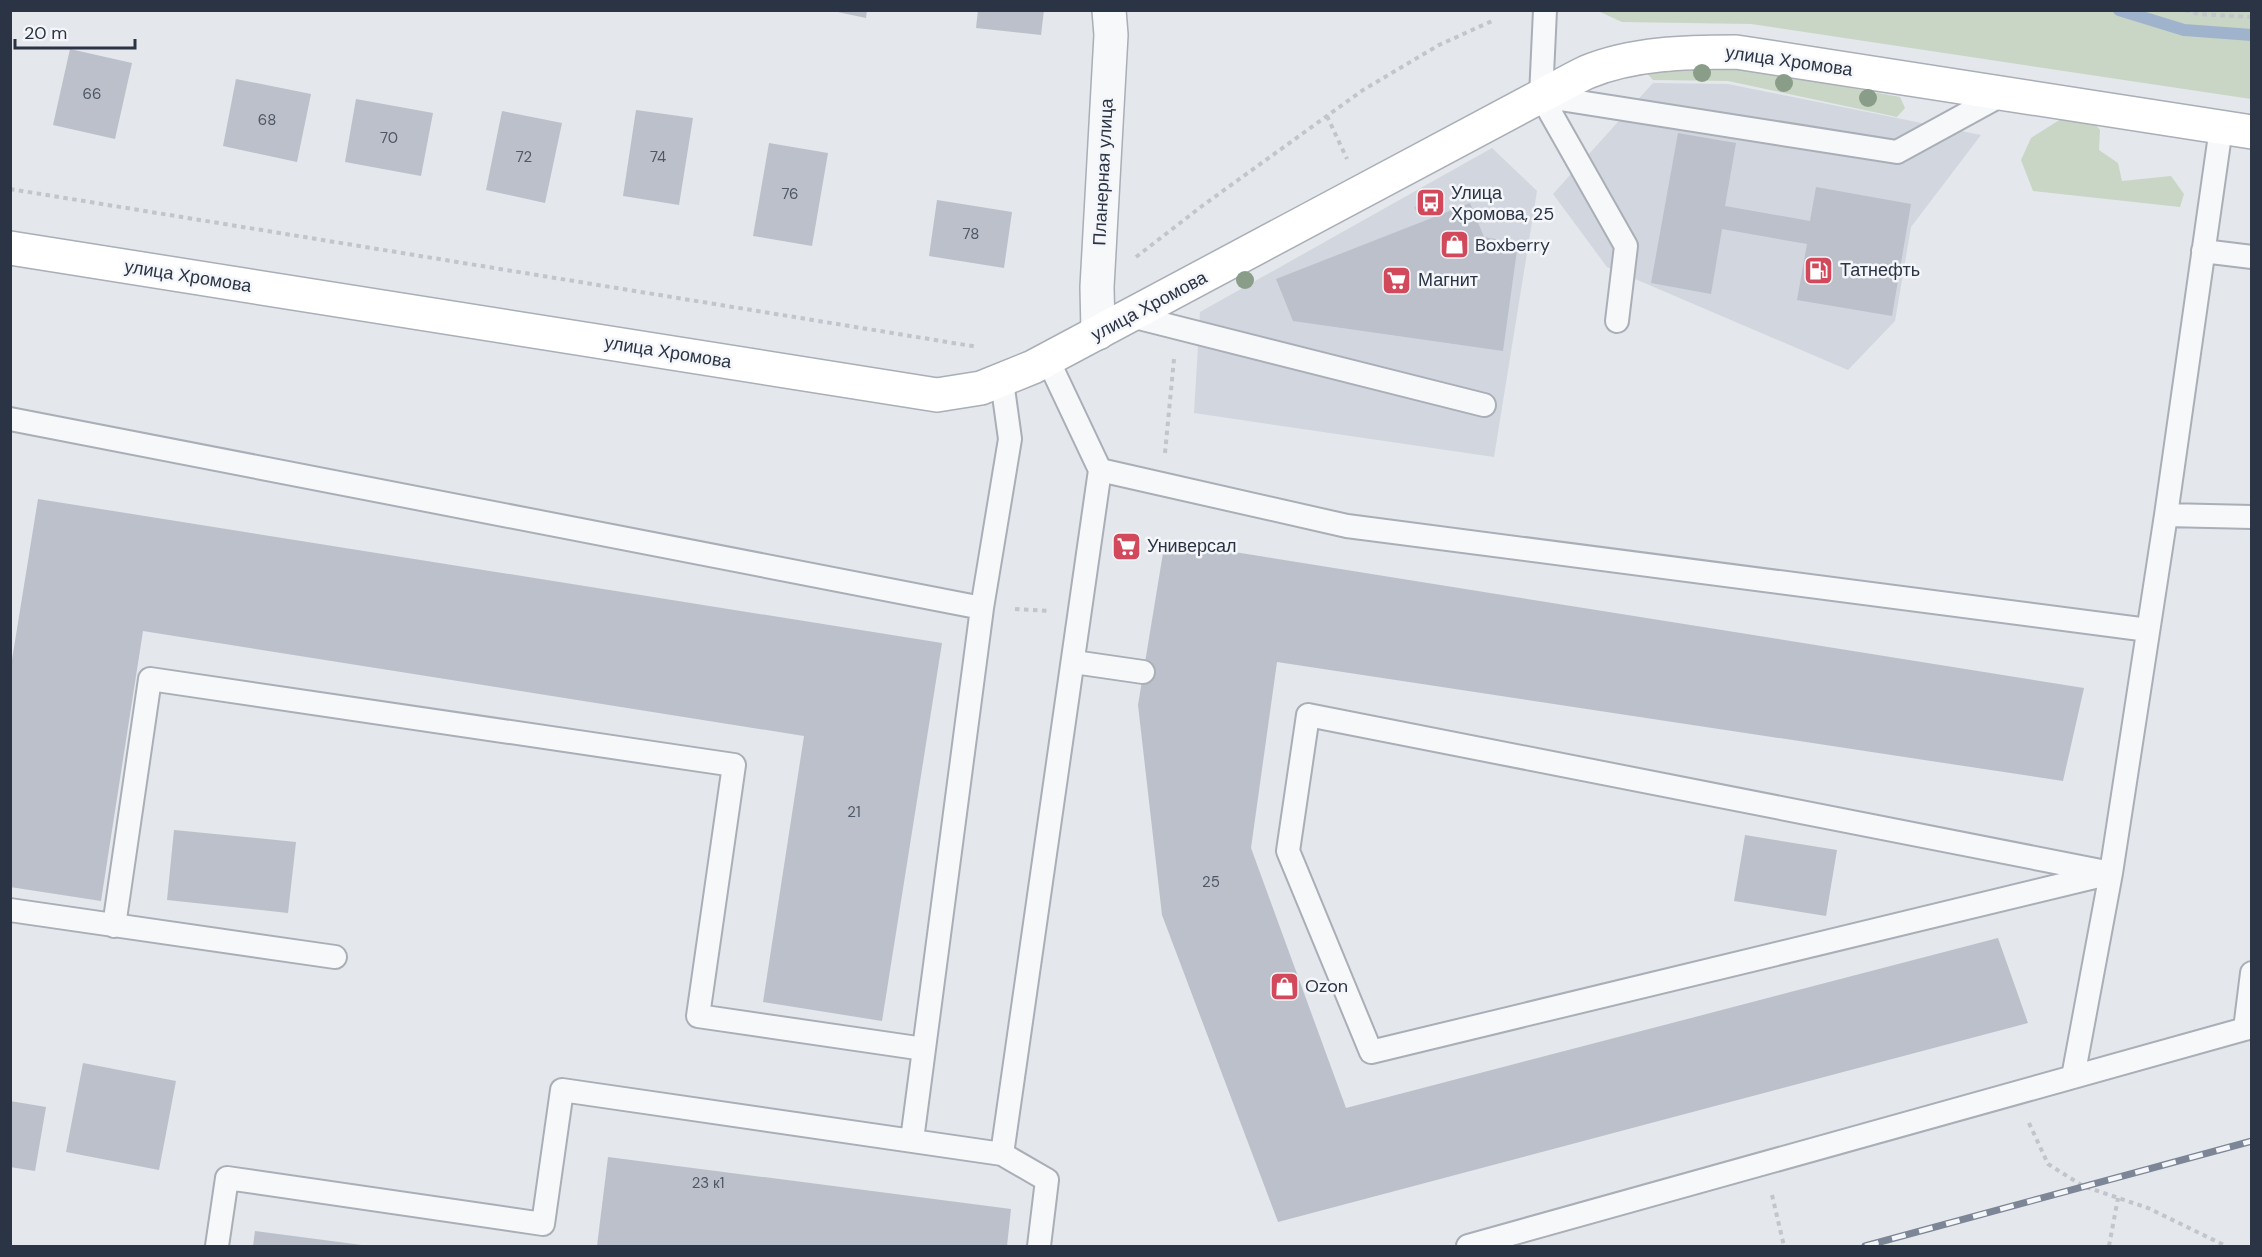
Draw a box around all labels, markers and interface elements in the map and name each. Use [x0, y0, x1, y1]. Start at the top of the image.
scale bar [15, 12, 135, 50]
text: 20 m [24, 21, 67, 45]
street label: улица Хромова [1724, 40, 1855, 82]
house number: 66 [83, 84, 101, 104]
street label: Планерная улица [1087, 97, 1119, 246]
house number: 68 [258, 110, 276, 130]
house number: 70 [380, 128, 398, 148]
house number: 72 [516, 147, 532, 167]
house number: 74 [650, 147, 666, 167]
place label: Улица Хромова, 25 [1451, 181, 1554, 226]
house number: 76 [781, 184, 799, 204]
bus stop icon: Улица Хромова, 25 [1414, 187, 1446, 219]
house number: 78 [963, 224, 979, 244]
shop icon: Boxberry [1438, 229, 1470, 261]
place label: Boxberry [1475, 233, 1550, 257]
street label: улица Хромова [123, 254, 254, 298]
fuel station icon: Татнефть [1803, 254, 1835, 286]
place label: Татнефть [1840, 258, 1920, 282]
supermarket icon: Магнит [1381, 264, 1413, 296]
street label: улица Хромова [1087, 265, 1212, 347]
place label: Магнит [1418, 268, 1478, 292]
street label: улица Хромова [603, 330, 734, 374]
supermarket icon: Универсал [1110, 530, 1142, 562]
place label: Универсал [1147, 534, 1237, 558]
house number: 21 [847, 802, 861, 822]
house number: 25 [1202, 872, 1220, 892]
shop icon: Ozon [1268, 970, 1300, 1002]
place label: Ozon [1305, 974, 1348, 998]
house number: 23 к1 [692, 1173, 724, 1193]

